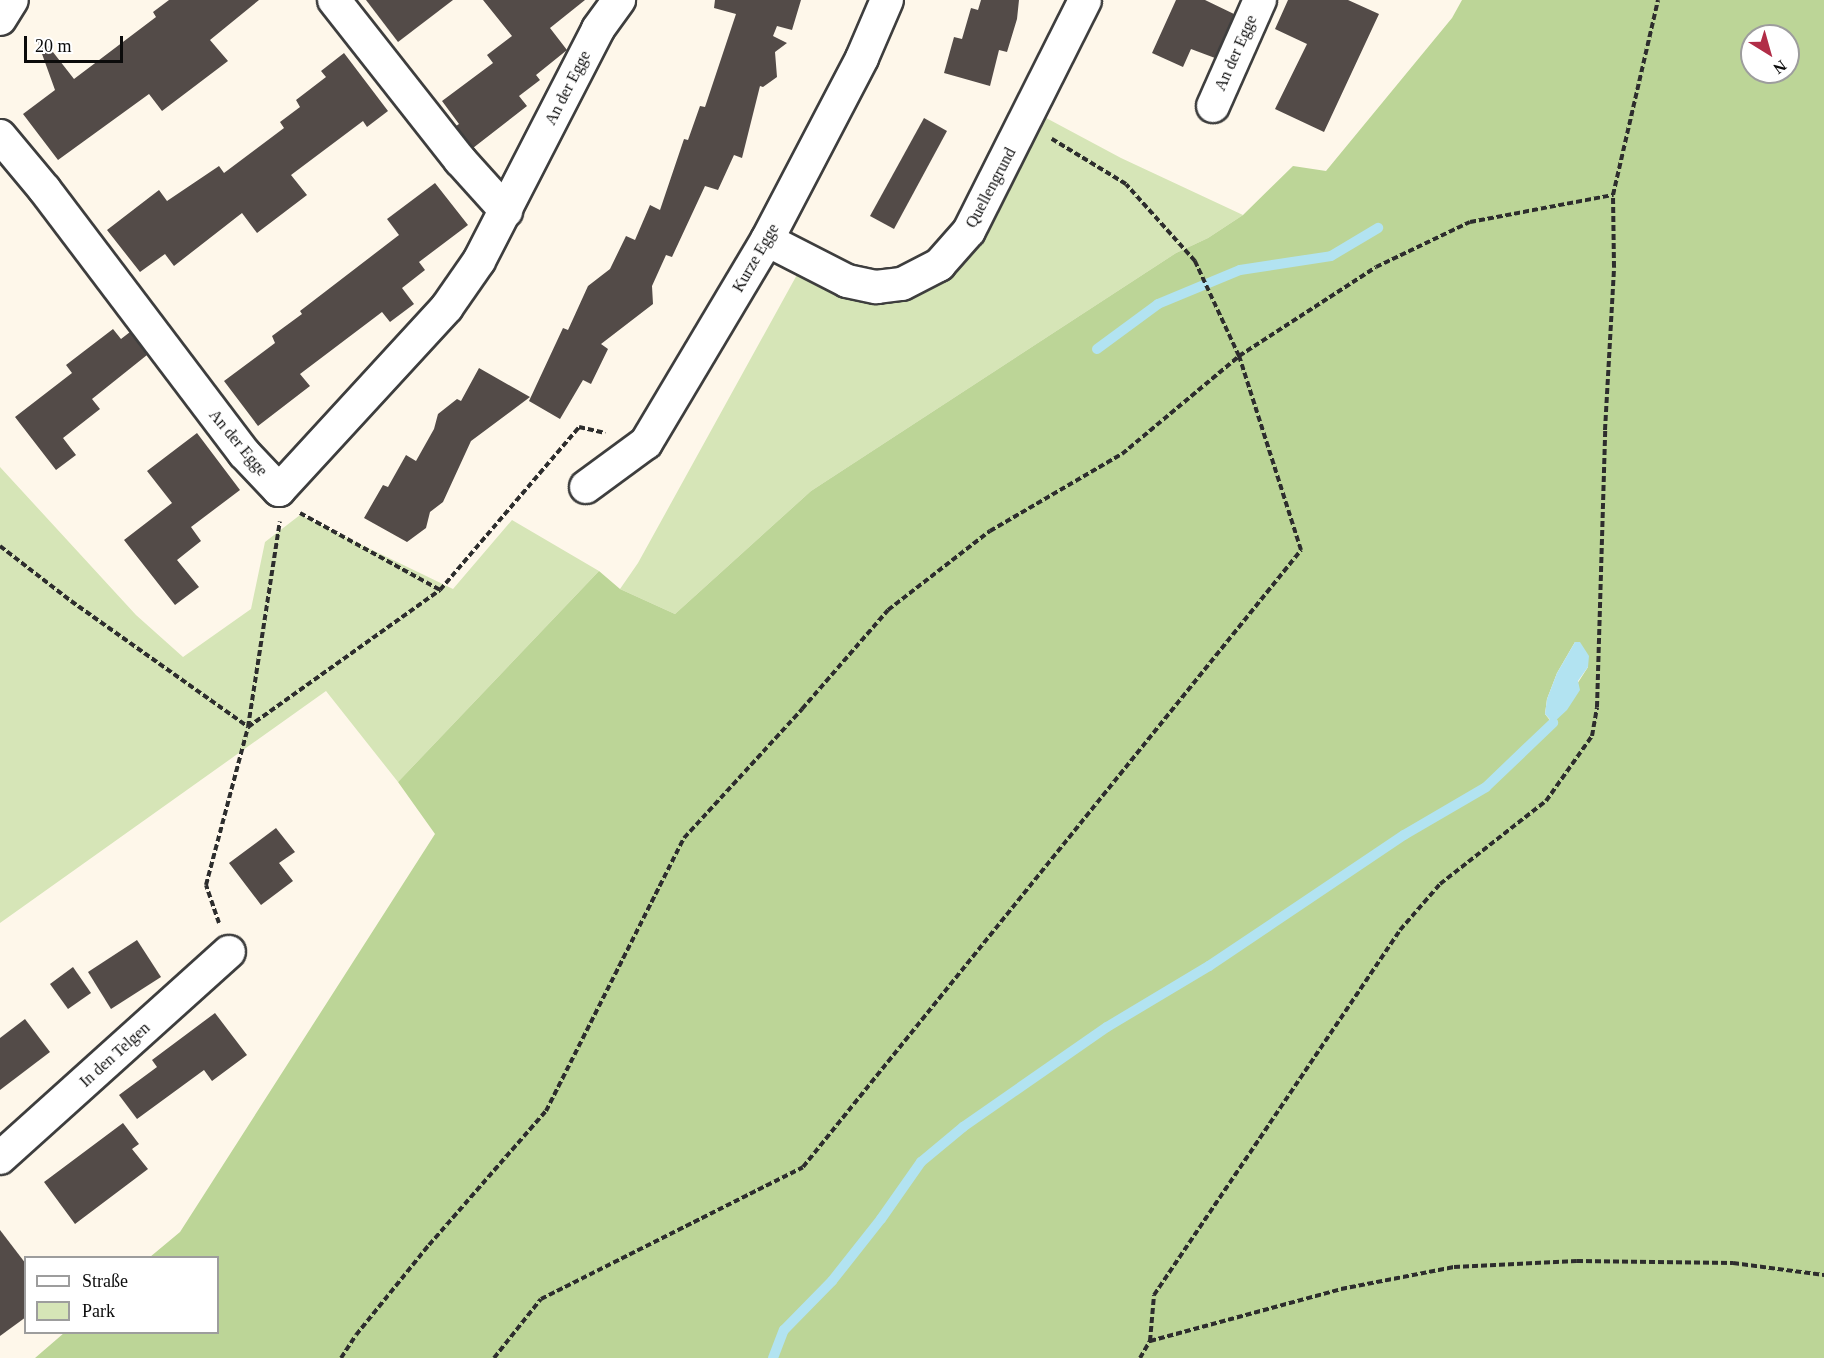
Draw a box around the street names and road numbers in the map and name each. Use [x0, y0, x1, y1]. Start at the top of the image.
street label: An der Egge [1211, 12, 1261, 94]
street label: An der Egge [541, 48, 595, 128]
street label: Quellengrund [962, 145, 1020, 231]
street label: Kurze Egge [729, 220, 783, 296]
street label: An der Egge [205, 406, 271, 480]
street label: In den Telgen [76, 1019, 154, 1091]

